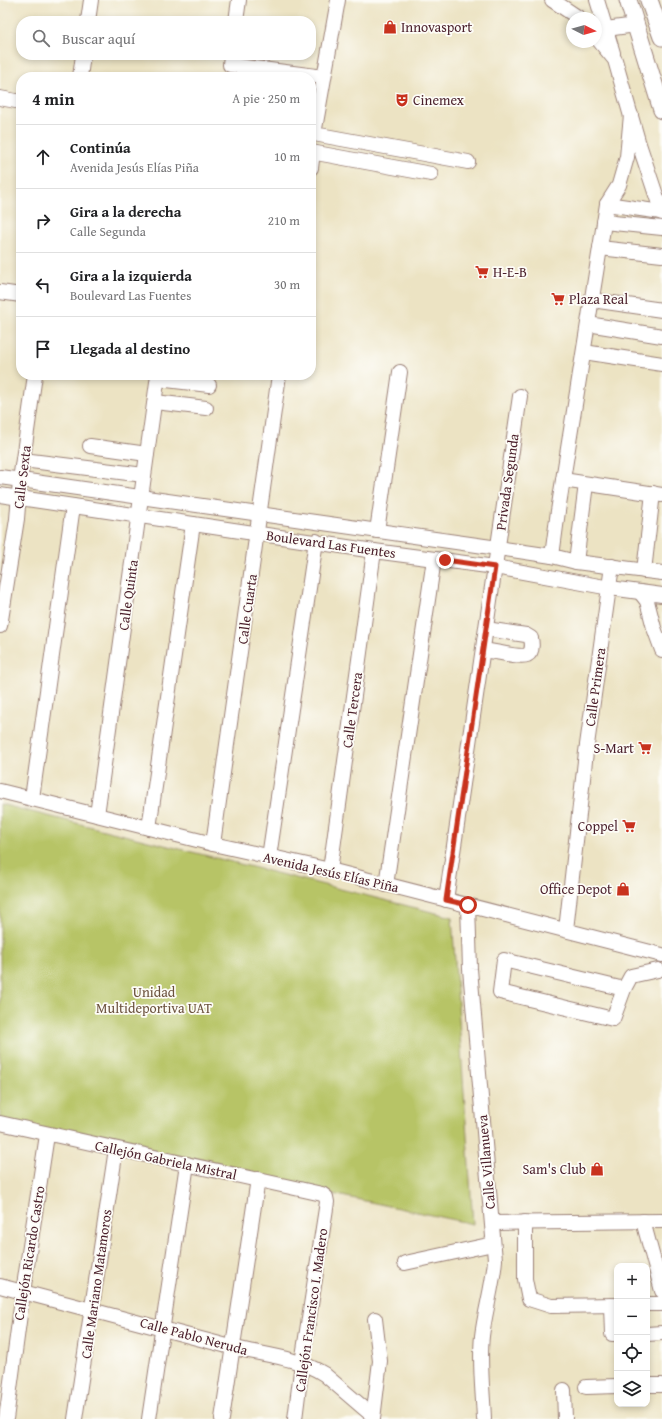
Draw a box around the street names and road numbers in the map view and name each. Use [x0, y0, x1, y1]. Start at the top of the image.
street label: Privada Segunda [490, 432, 524, 532]
street label: Calle Sexta [8, 444, 36, 510]
street label: Boulevard Las Fuentes [265, 525, 397, 563]
street label: Calle Quinta [113, 558, 143, 632]
street label: Calle Cuarta [232, 572, 262, 645]
street label: Calle Primera [580, 646, 610, 728]
street label: Calle Tercera [337, 671, 367, 749]
street label: Avenida Jesús Elías Piña [261, 847, 401, 897]
street label: Calle Villanueva [472, 1114, 500, 1210]
street label: Callejón Gabriela Mistral [93, 1135, 239, 1185]
street label: Callejón Ricardo Castro [8, 1184, 50, 1322]
street label: Calle Mariano Matamoros [76, 1208, 116, 1360]
street label: Callejón Francisco I. Madero [290, 1227, 332, 1393]
street label: Calle Pablo Neruda [138, 1312, 250, 1360]

